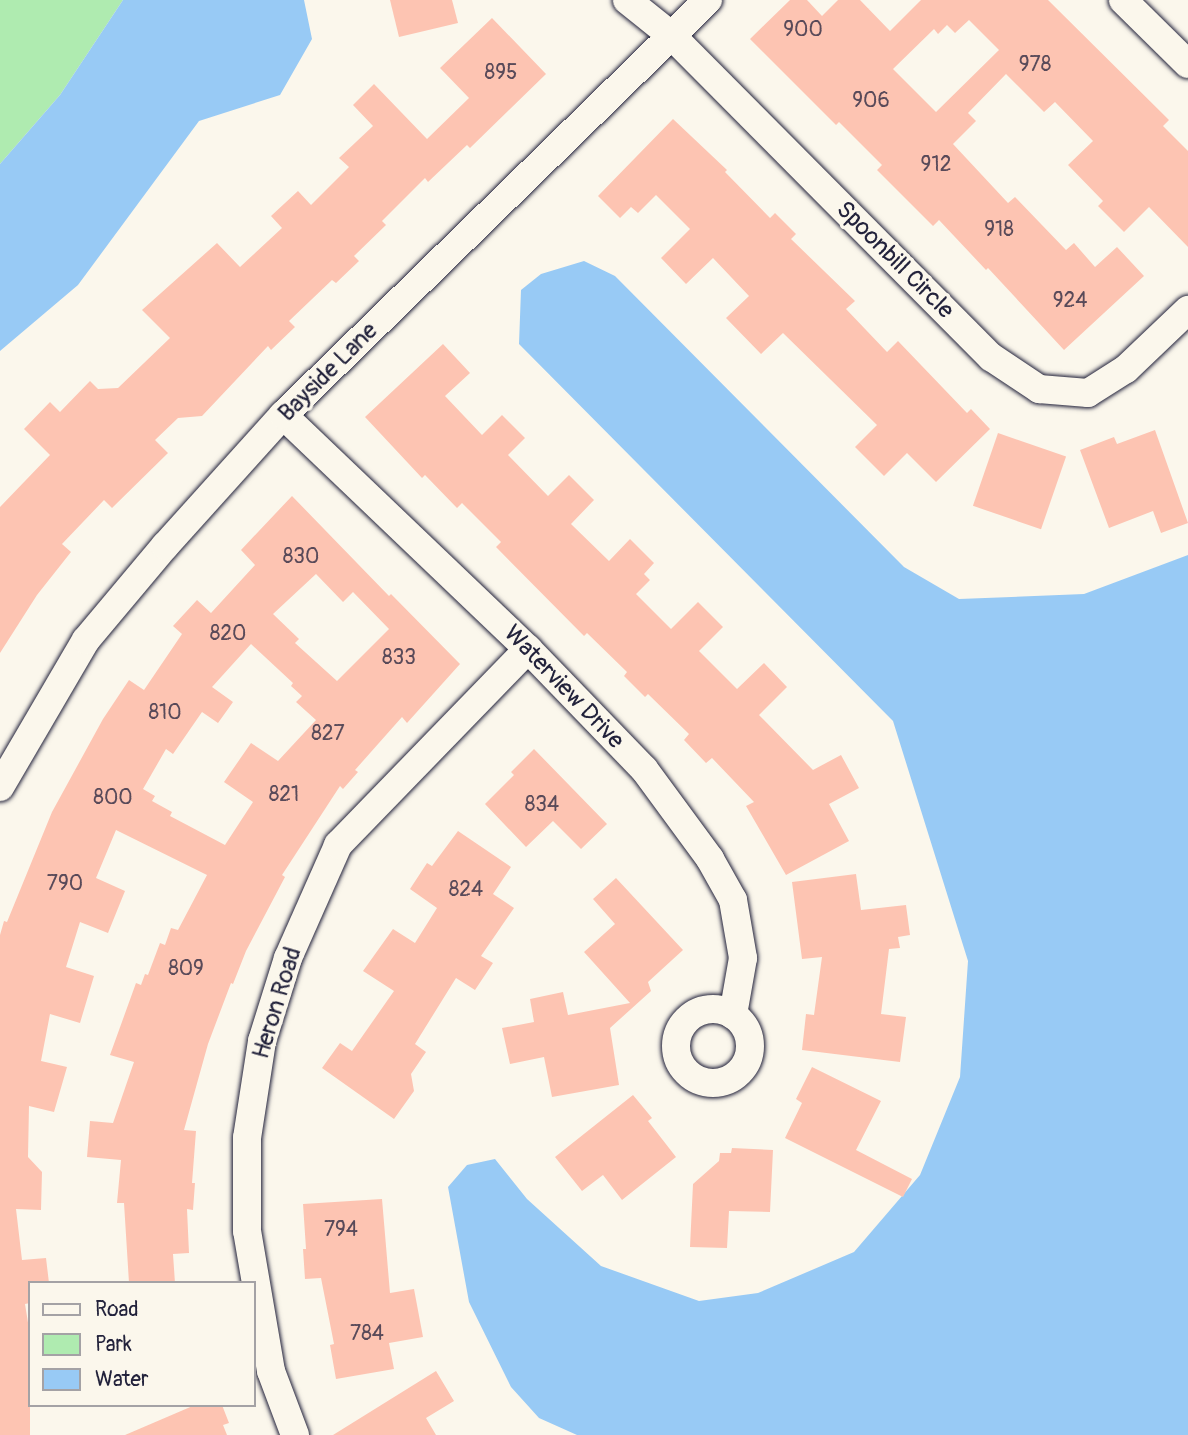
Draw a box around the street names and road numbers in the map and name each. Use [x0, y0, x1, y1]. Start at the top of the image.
street label: Spoonbill Circle [830, 195, 960, 325]
street label: Bayside Lane [272, 316, 384, 428]
street label: Waterview Drive [498, 619, 630, 755]
street label: Heron Road [246, 944, 308, 1062]

